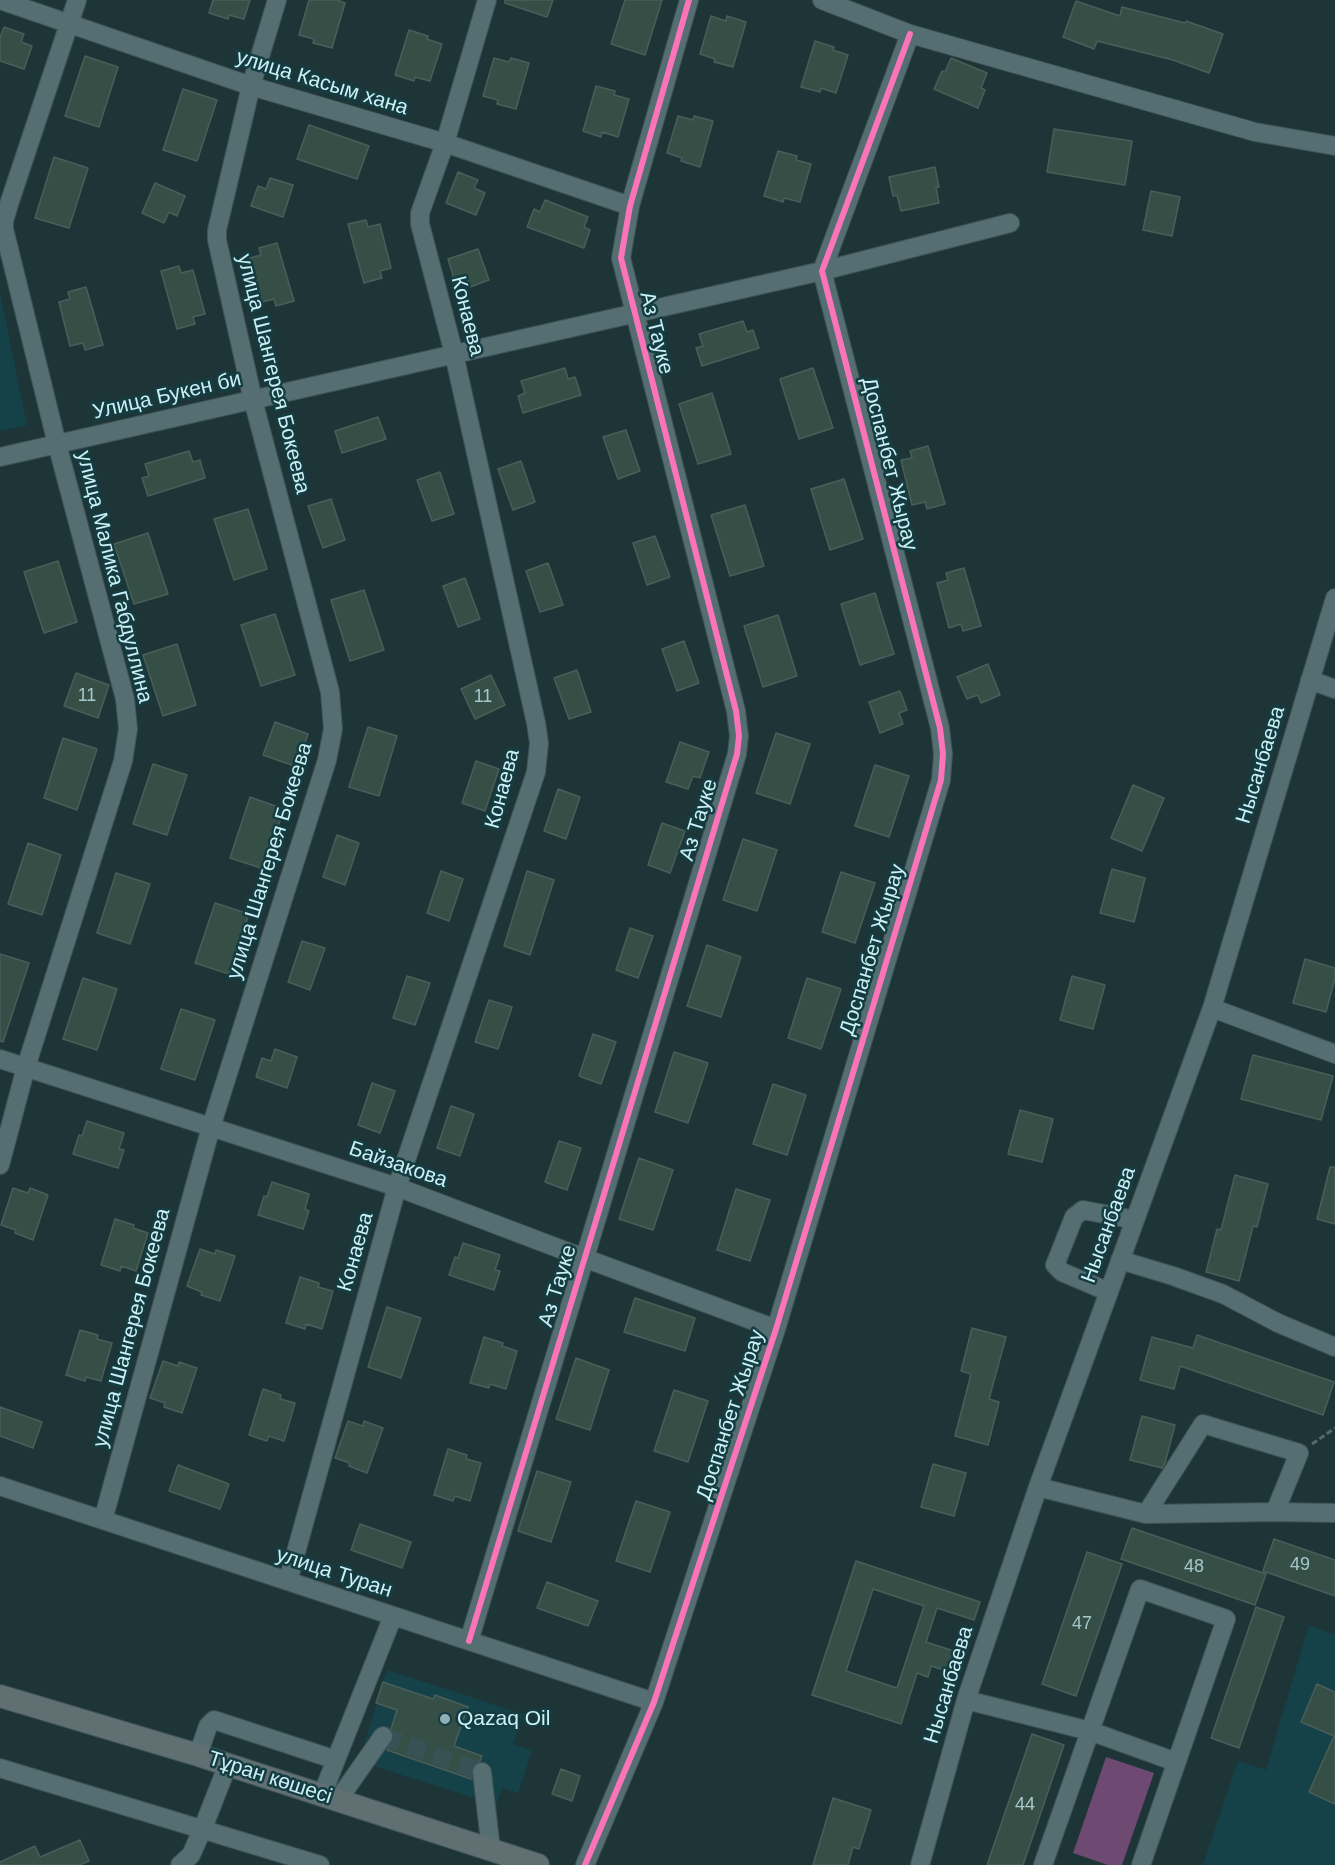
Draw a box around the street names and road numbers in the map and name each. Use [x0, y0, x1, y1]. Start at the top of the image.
street label: улица Касым хана [233, 45, 411, 121]
street label: улица Шангерея Бокеева [231, 251, 315, 497]
street label: Конаева [445, 273, 489, 359]
street label: Аз Тауке [634, 289, 678, 377]
street label: Улица Букен би [90, 367, 244, 425]
street label: Доспанбет Жырау [855, 375, 923, 553]
street label: улица Малика Габдуллина [70, 448, 158, 706]
street label: Нысанбаева [1231, 703, 1291, 827]
street label: улица Шангерея Бокеева [222, 740, 318, 982]
street label: Конаева [480, 746, 526, 832]
street label: Аз Тауке [675, 776, 723, 864]
street label: Доспанбет Жырау [835, 861, 911, 1039]
street label: Байзакова [346, 1136, 450, 1194]
street label: Нысанбаева [1076, 1164, 1142, 1286]
street label: улица Шангерея Бокеева [88, 1206, 176, 1450]
street label: Конаева [333, 1209, 379, 1295]
street label: Аз Тауке [534, 1242, 582, 1330]
street label: Доспанбет Жырау [692, 1327, 770, 1503]
street label: улица Туран [273, 1542, 395, 1604]
street label: Нысанбаева [919, 1623, 979, 1747]
street label: Тұран көшесі [205, 1746, 335, 1810]

